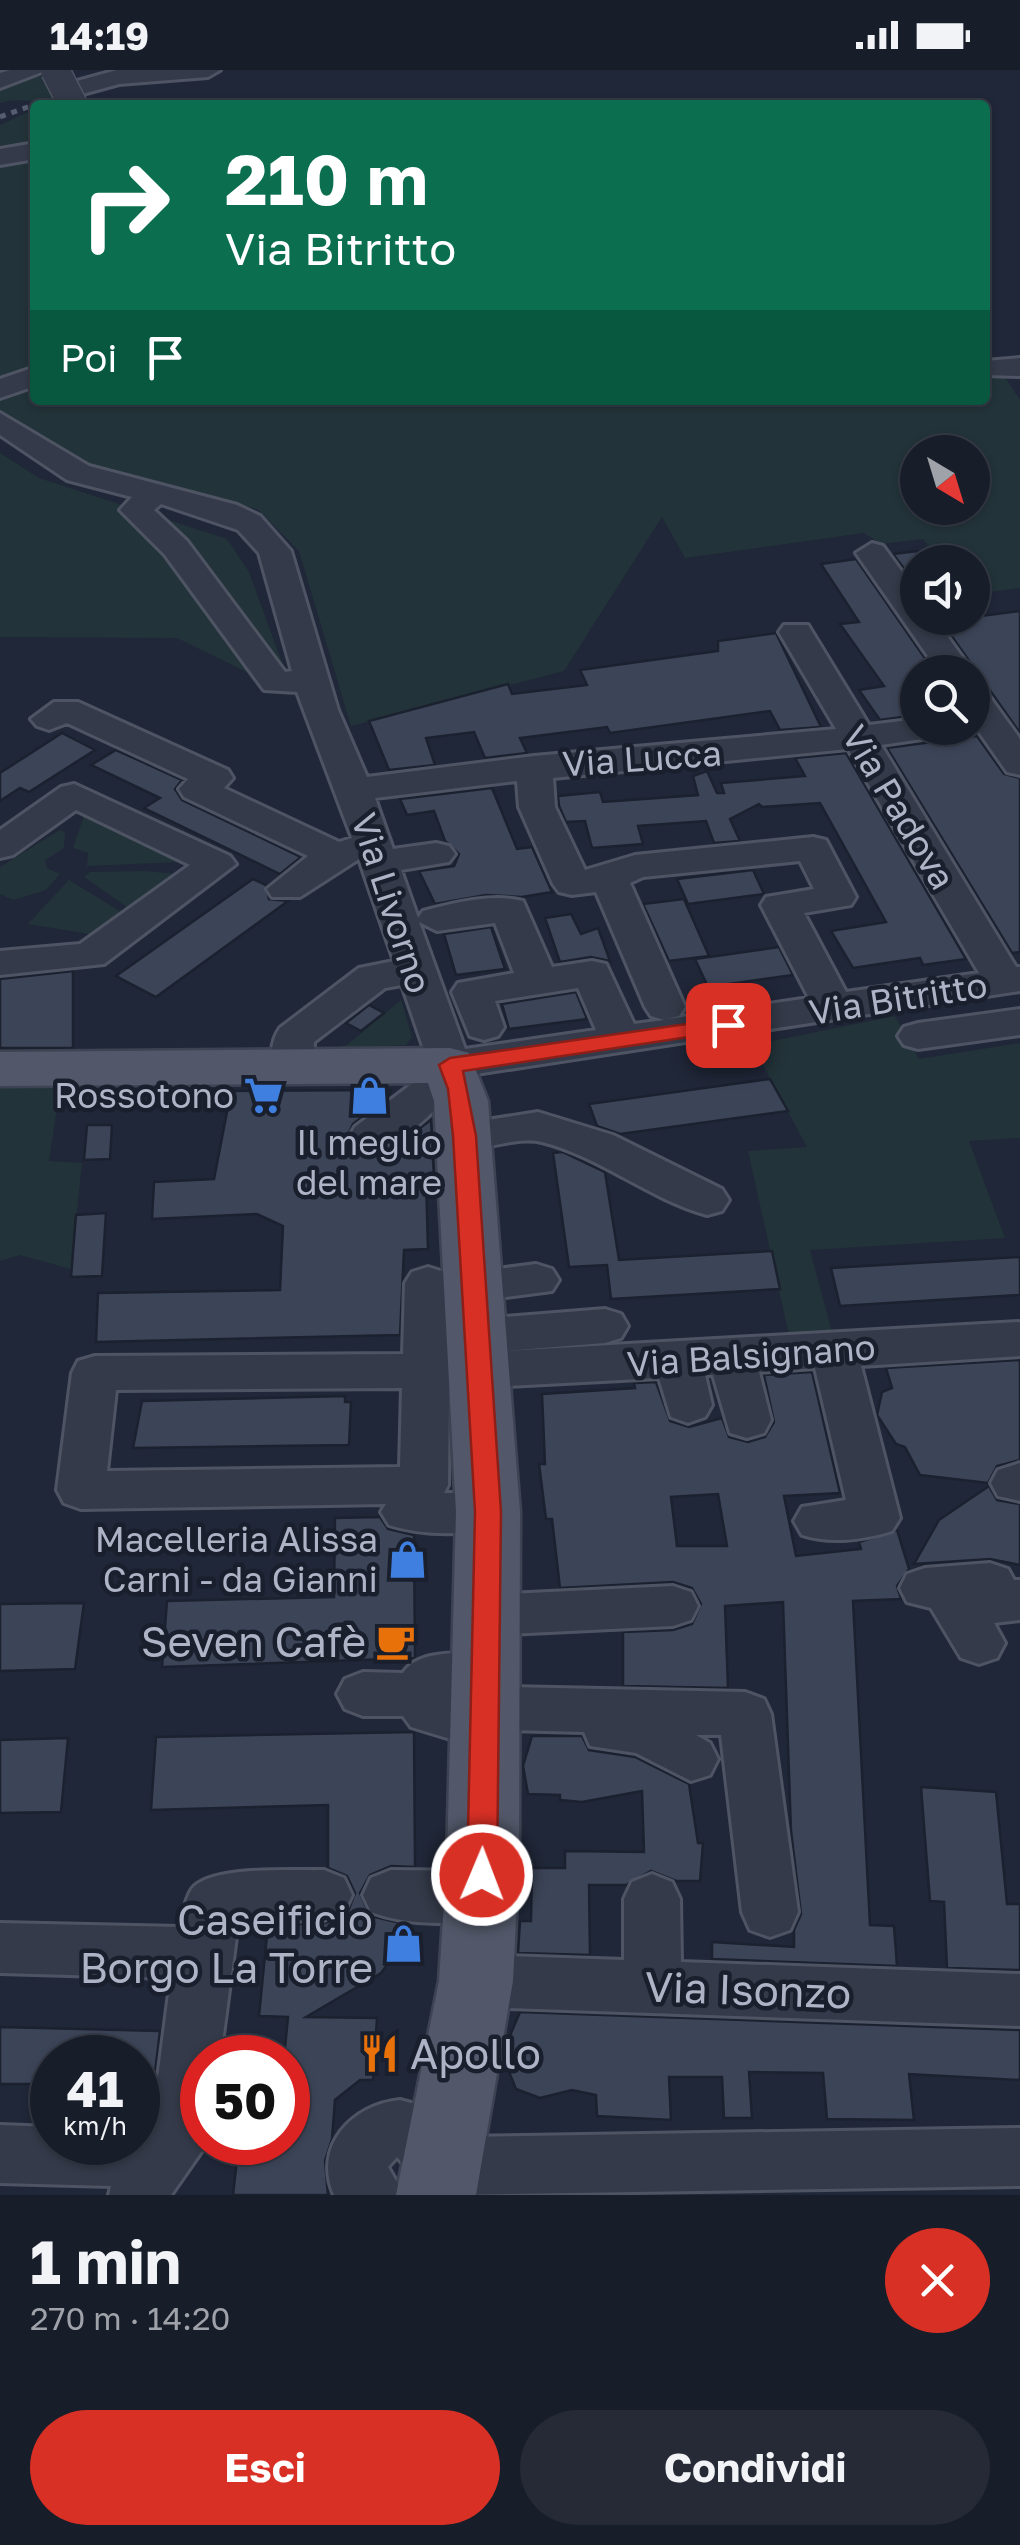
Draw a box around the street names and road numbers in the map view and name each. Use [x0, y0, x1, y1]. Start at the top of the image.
street label: Via Padova [834, 717, 964, 897]
street label: Via Lucca [561, 731, 723, 785]
street label: Via Livorno [343, 808, 441, 998]
street label: Via Bitritto [806, 963, 990, 1033]
street label: Via Balsignano [625, 1325, 877, 1385]
street label: Via Isonzo [644, 1960, 852, 2018]

